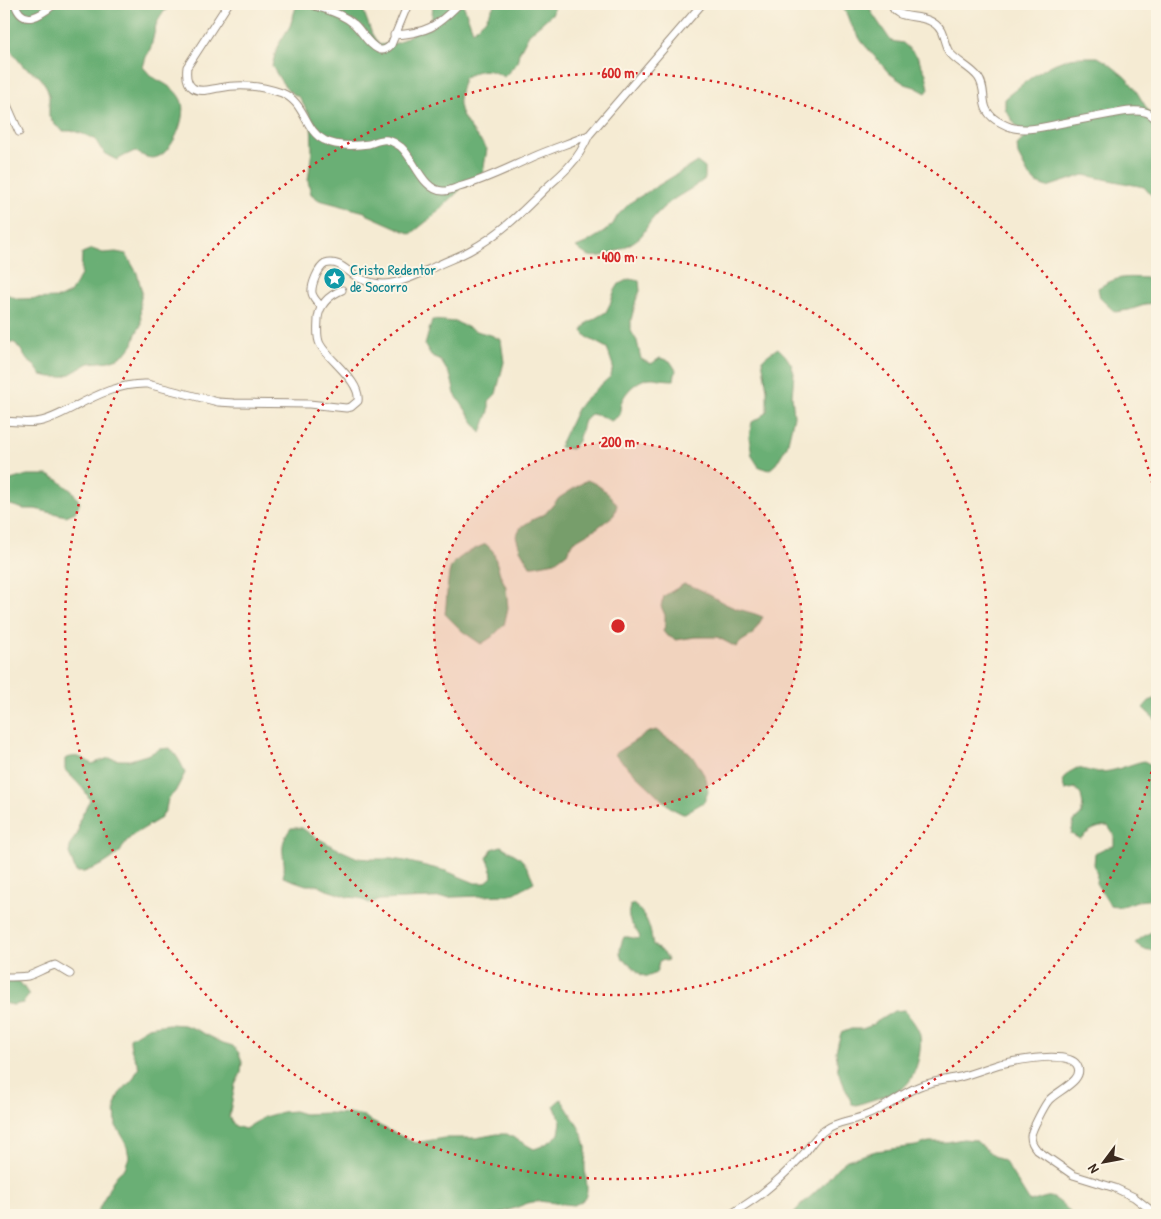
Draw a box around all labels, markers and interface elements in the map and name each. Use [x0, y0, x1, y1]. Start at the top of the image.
text: 600 m [601, 62, 635, 83]
text: 400 m [602, 246, 634, 267]
place label: Cristo Redentor de Socorro [350, 259, 436, 297]
place icon: Cristo Redentor de Socorro [322, 266, 346, 290]
text: 200 m [601, 431, 635, 452]
centre of rings [609, 617, 627, 635]
north arrow [1078, 1136, 1128, 1186]
text: N [1082, 1160, 1103, 1177]

